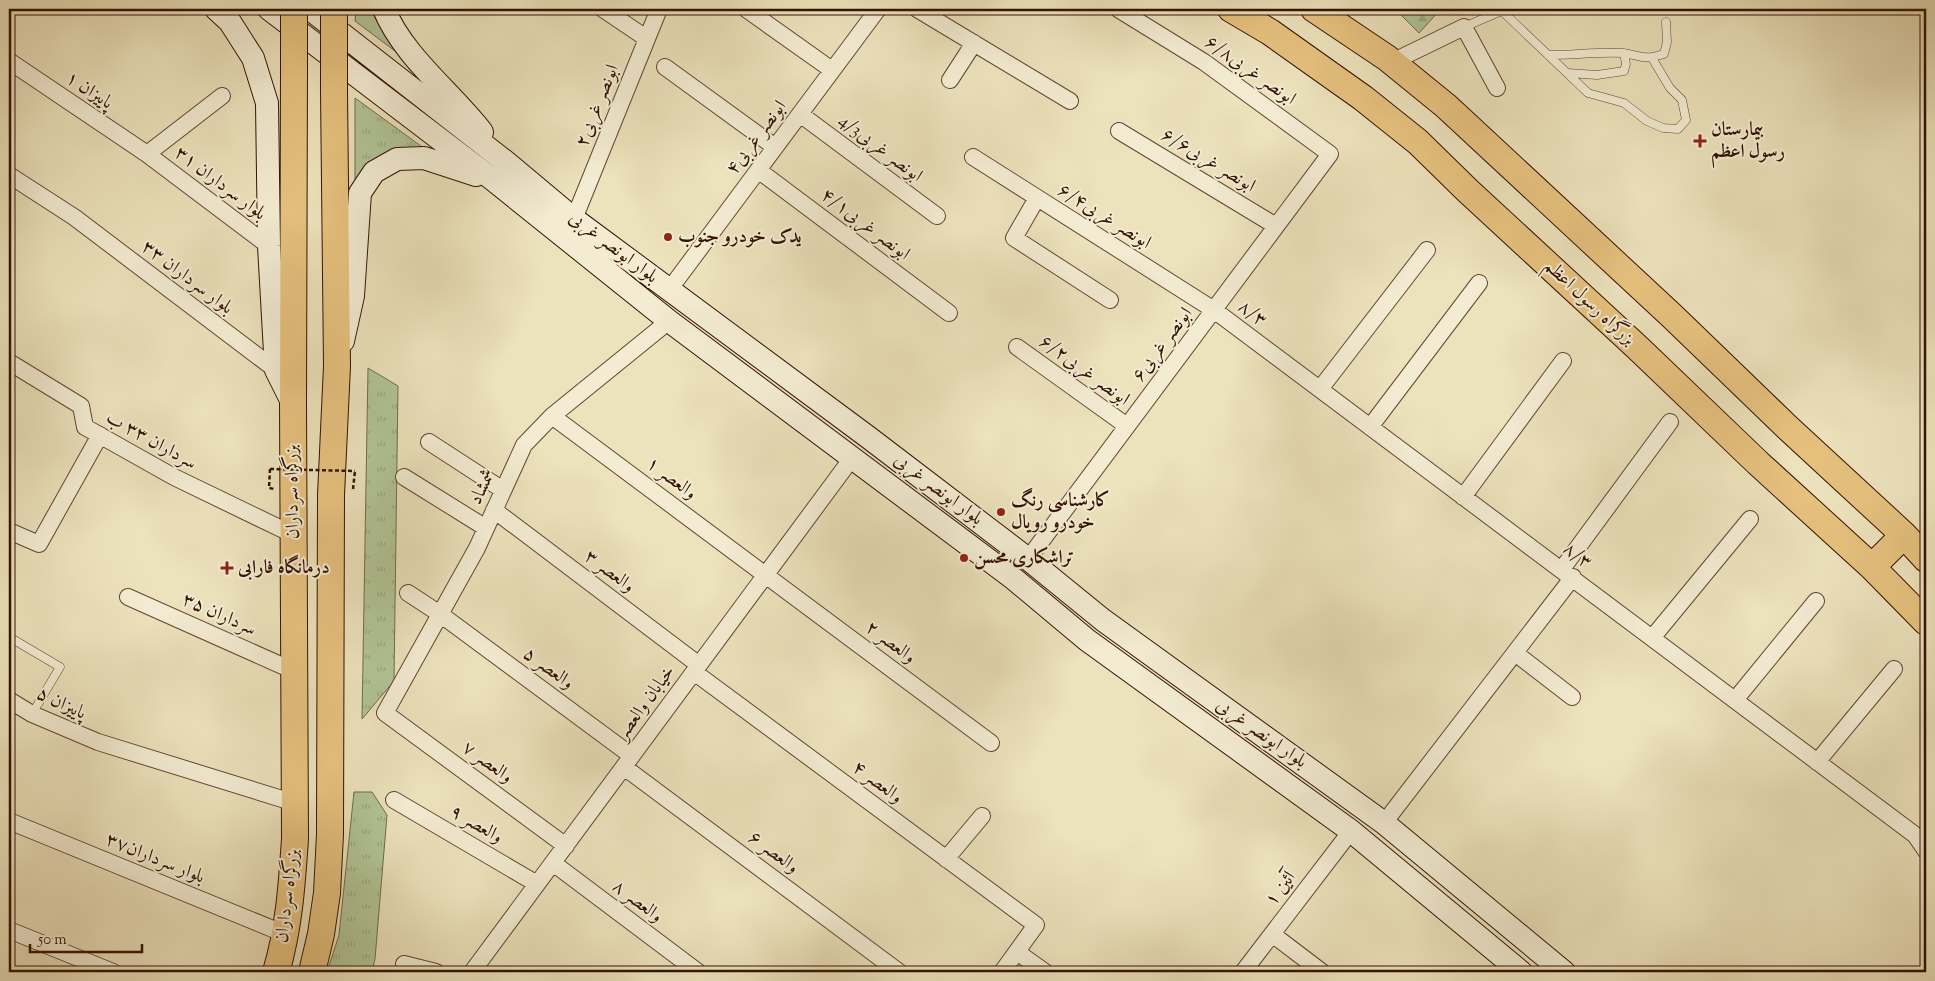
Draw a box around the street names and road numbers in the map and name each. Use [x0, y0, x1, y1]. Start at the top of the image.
street label: ۶/۸ابونصر غربی [1199, 30, 1301, 112]
street label: ۲ابونصر غربی [569, 61, 627, 151]
street label: پاییزان ۱ [60, 65, 119, 118]
street label: ۴ابونصر غربی [720, 95, 794, 181]
street label: 4/3ابونصر غربی [832, 108, 928, 190]
street label: ۶/۶ابونصر غربی [1156, 122, 1260, 200]
street label: بلوار سرداران ۳۱ [168, 140, 272, 228]
street label: ۶/۴ابونصر غربی [1052, 177, 1156, 257]
street label: ۴/۱ابونصر غربی [815, 182, 915, 268]
street label: بلوار ابونصر غربی [563, 205, 663, 291]
street label: بلوار سرداران ۳۳ [135, 234, 239, 322]
street label: بزرگراه رسول اعظم [1535, 253, 1642, 355]
street label: ۸/۳ [1232, 294, 1272, 334]
street label: ۶ابونصر غربی [1126, 302, 1200, 388]
street label: ۶/۲ابونصر غربی [1033, 329, 1135, 413]
street label: سرداران ۳۳ ب [101, 405, 201, 477]
street label: بزرگراه سرداران [278, 444, 307, 540]
street label: بلوار ابونصر غربی [888, 447, 988, 533]
street label: والعصر ۱ [640, 451, 702, 507]
street label: شمشاد [463, 465, 503, 509]
street label: ۸/۳ [1557, 536, 1597, 576]
street label: والعصر ۳ [578, 544, 640, 600]
street label: سرداران ۳۵ [178, 587, 260, 643]
street label: والعصر ۲ [859, 615, 921, 671]
street label: والعصر ۵ [517, 641, 579, 697]
street label: خیابان والعصر [608, 660, 682, 748]
street label: پاییزان ۵ [32, 681, 92, 728]
street label: بلوار ابونصر غربی [1210, 693, 1312, 775]
street label: والعصر ۷ [456, 735, 518, 791]
street label: والعصر ۴ [846, 755, 908, 811]
street label: والعصر ۹ [444, 799, 508, 851]
street label: والعصر ۶ [742, 825, 804, 881]
street label: بلوار سرداران۳۷ [101, 827, 209, 891]
street label: بزرگراه سرداران [268, 847, 307, 945]
street label: آئین ۱ [1259, 864, 1304, 912]
street label: والعصر ۸ [606, 874, 668, 930]

